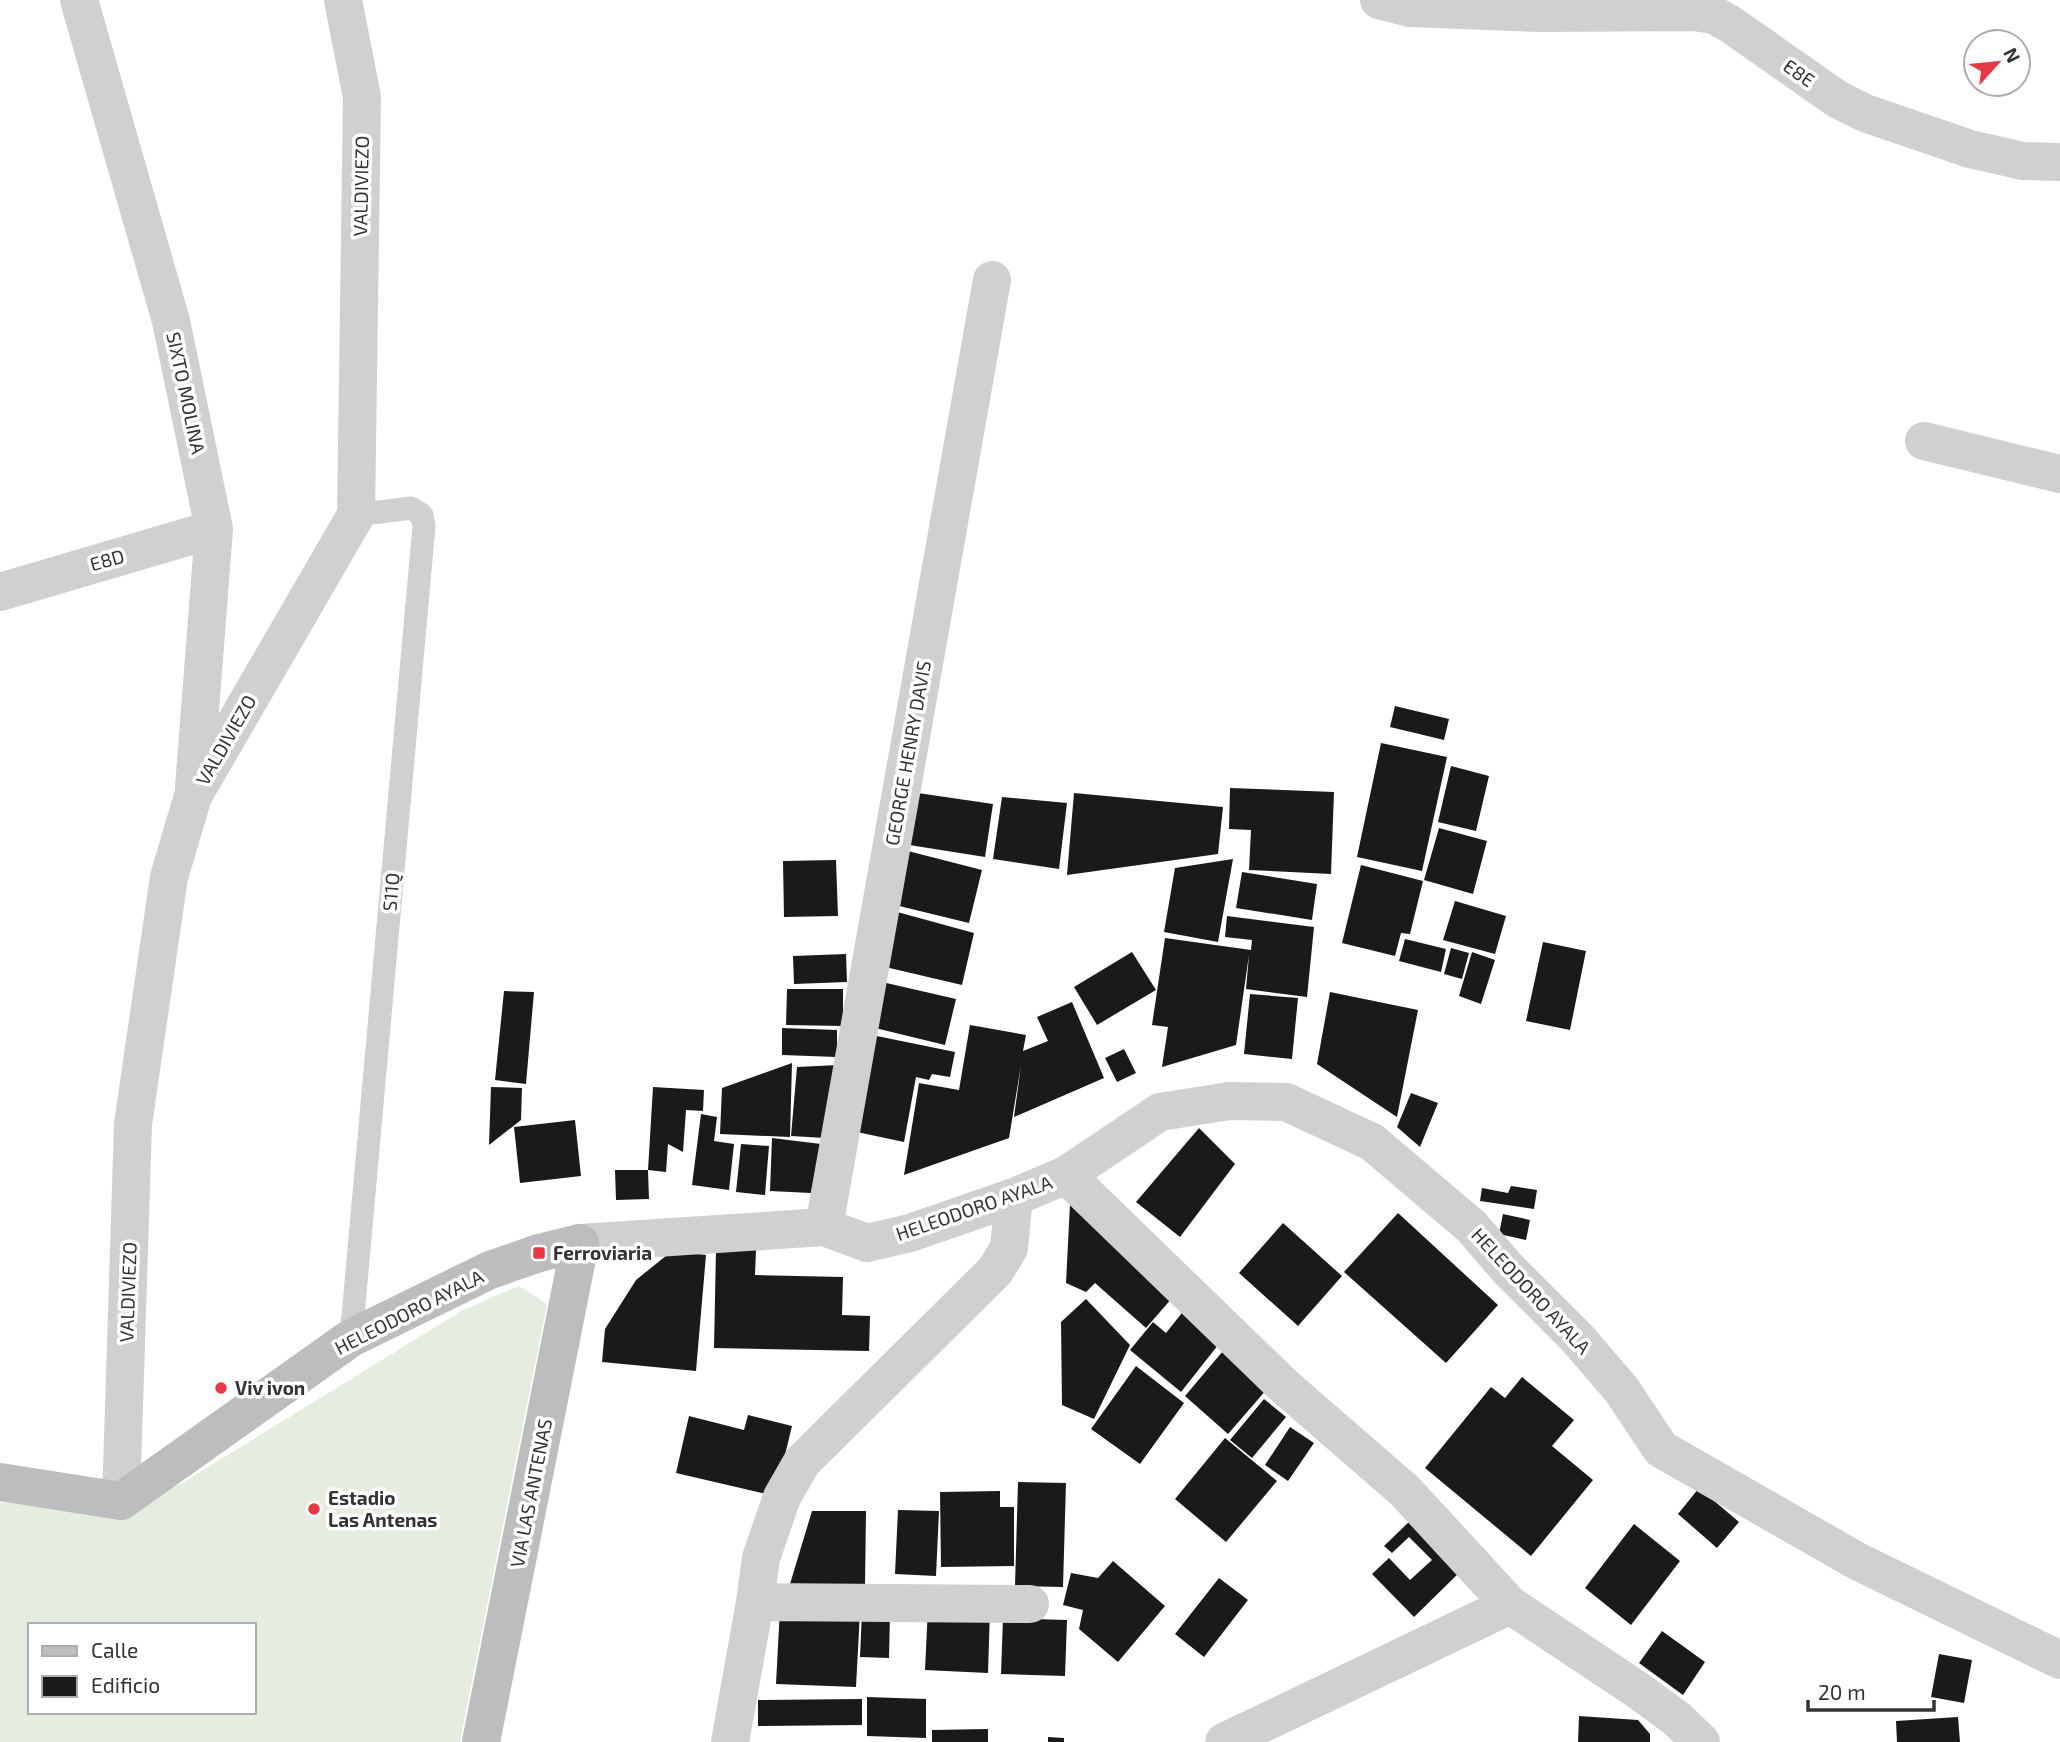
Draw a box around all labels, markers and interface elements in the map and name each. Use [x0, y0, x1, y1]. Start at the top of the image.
north arrow [1962, 28, 2032, 98]
text: N [1999, 44, 2026, 66]
street label: E8E [1779, 54, 1819, 91]
street label: VALDIVIEZO [348, 135, 373, 236]
street label: SIXTO MOLINA [162, 330, 211, 456]
street label: E8D [87, 544, 127, 575]
street label: GEORGE HENRY DAVIS [880, 659, 935, 847]
street label: VALDIVIEZO [190, 690, 261, 789]
street label: S11Q [377, 872, 404, 912]
street label: HELEODORO AYALA [893, 1170, 1055, 1245]
street label: HELEODORO AYALA [1467, 1223, 1596, 1359]
street label: VALDIVIEZO [114, 1241, 141, 1343]
place label: Ferroviaria [553, 1241, 652, 1264]
marker: Ferroviaria [531, 1245, 547, 1261]
street label: HELEODORO AYALA [331, 1264, 487, 1359]
place label: Viv ivon [235, 1376, 305, 1399]
marker: Viv ivon [213, 1380, 229, 1396]
street label: VIA LAS ANTENAS [505, 1417, 556, 1569]
place label: Estadio Las Antenas [328, 1486, 437, 1531]
marker: Estadio Las Antenas [306, 1501, 322, 1517]
legend [28, 1623, 256, 1714]
text: Calle [91, 1637, 138, 1662]
scale bar [1808, 1668, 1934, 1712]
text: Edificio [91, 1672, 160, 1697]
text: 20 m [1818, 1679, 1866, 1704]

